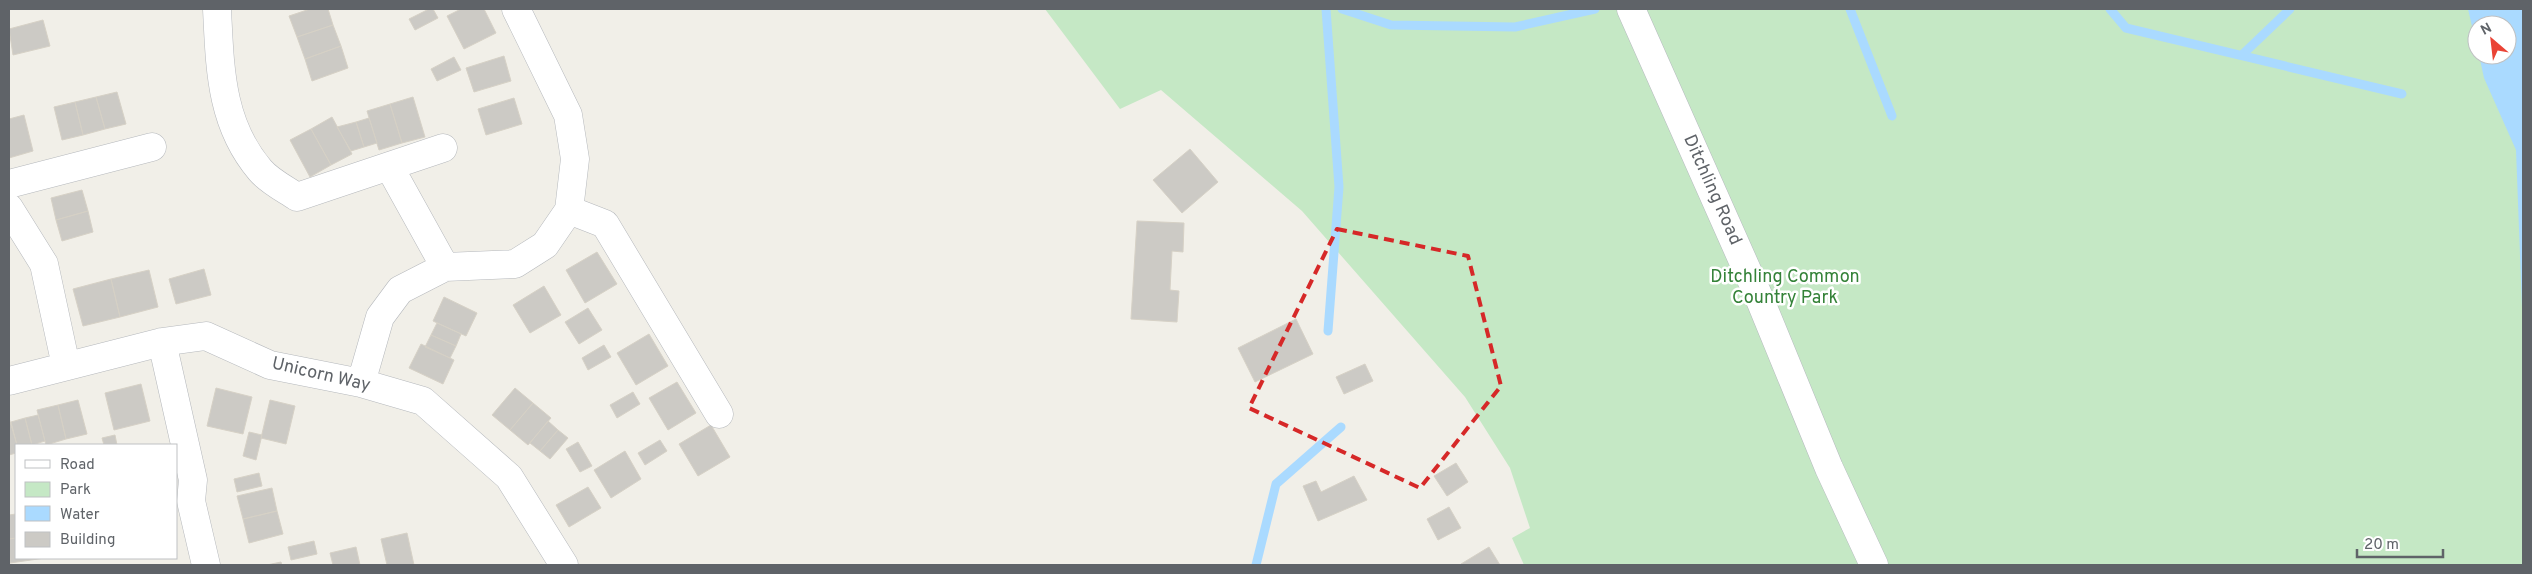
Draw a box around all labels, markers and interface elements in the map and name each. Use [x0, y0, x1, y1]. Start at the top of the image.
north arrow [2467, 15, 2517, 65]
text: N [2478, 20, 2495, 40]
street label: Ditchling Road [1677, 131, 1747, 249]
park label: Ditchling Common Country Park [1710, 266, 1860, 310]
street label: Unicorn Way [269, 352, 373, 398]
legend [15, 444, 178, 559]
text: Road [60, 456, 95, 475]
text: Park [60, 481, 91, 500]
text: Water [60, 506, 100, 525]
scale bar [2357, 526, 2443, 558]
text: Building [60, 531, 115, 550]
text: 20 m [2364, 536, 2399, 555]

